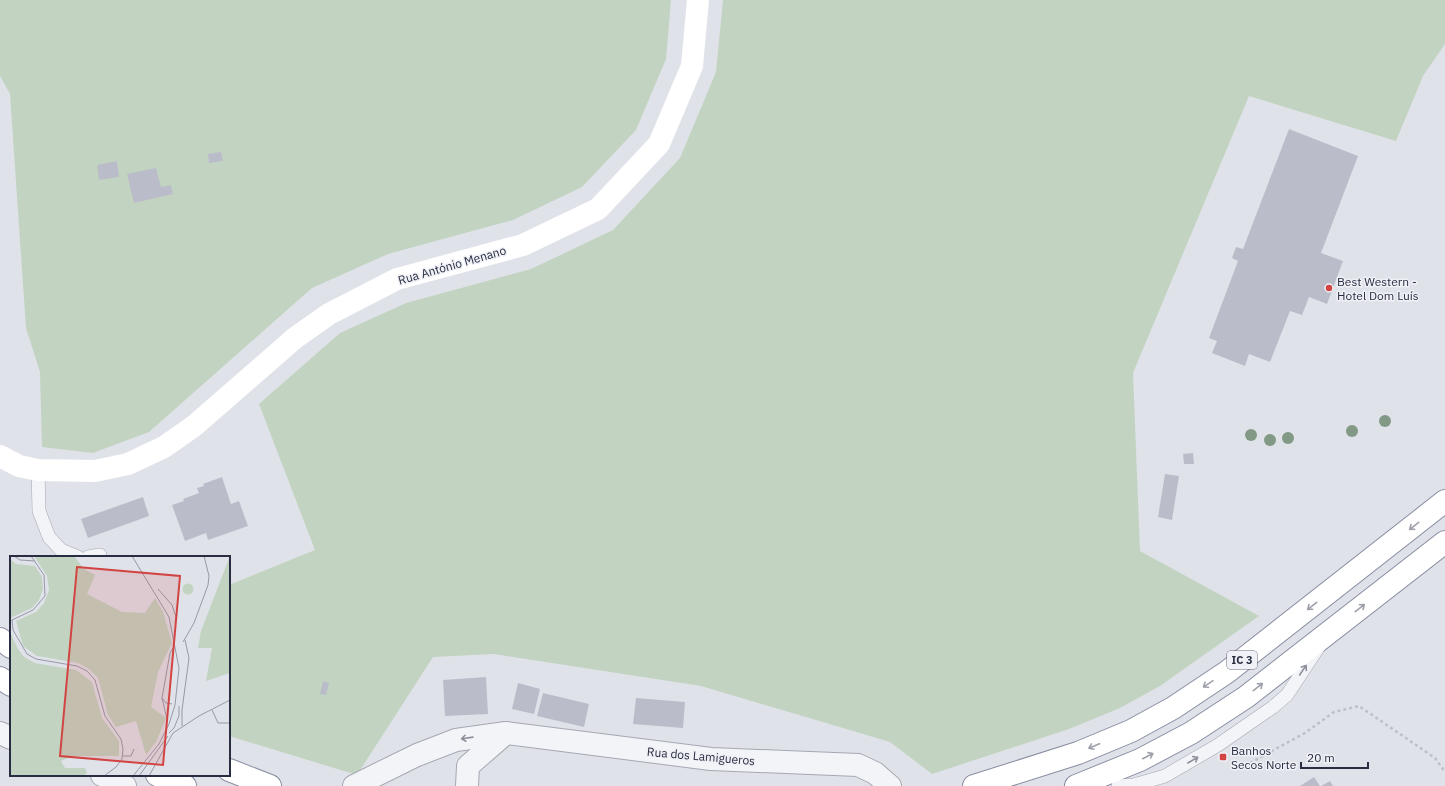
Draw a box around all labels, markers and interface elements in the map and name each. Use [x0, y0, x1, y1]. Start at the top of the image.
street label: Rua António Menano [396, 242, 508, 288]
place label: Best Western - Hotel Dom Luís [1337, 274, 1419, 303]
marker: Best Western - Hotel Dom Luís [1324, 283, 1334, 293]
one-way arrow [1409, 521, 1420, 530]
inset map [10, 556, 230, 776]
one-way arrow [1307, 602, 1318, 610]
one-way arrow [1355, 603, 1366, 612]
road number: IC 3 [1227, 651, 1257, 669]
one-way arrow [1299, 665, 1307, 676]
one-way arrow [1203, 680, 1214, 688]
one-way arrow [1253, 683, 1264, 692]
one-way arrow [461, 734, 474, 742]
one-way arrow [1089, 743, 1101, 750]
place label: Banhos Secos Norte [1231, 743, 1297, 772]
street label: Rua dos Lamigueros [646, 744, 756, 768]
scale bar [1301, 744, 1368, 770]
text: 20 m [1307, 750, 1335, 765]
one-way arrow [1141, 751, 1153, 759]
marker: Banhos Secos Norte [1218, 752, 1228, 762]
one-way arrow [1187, 755, 1199, 763]

